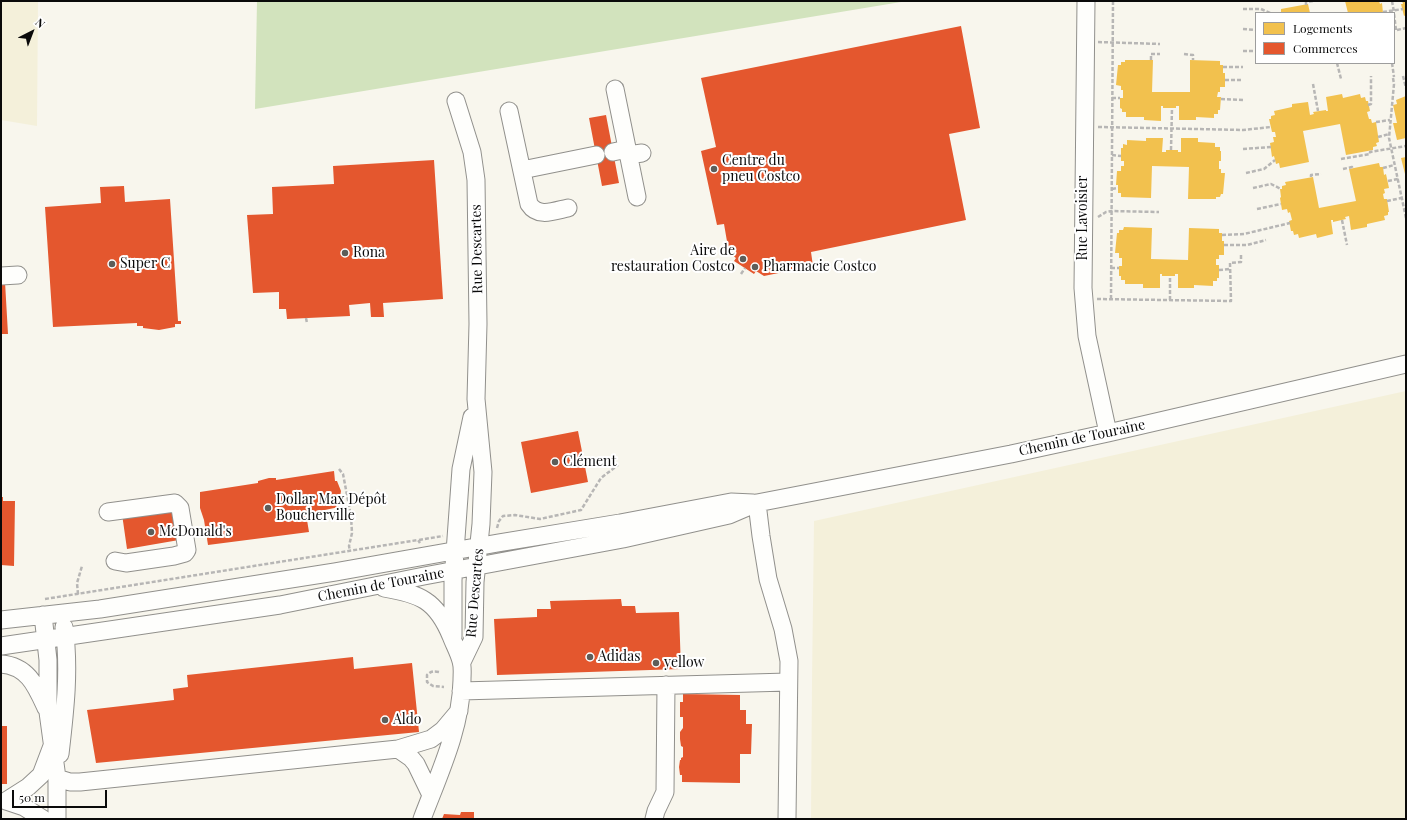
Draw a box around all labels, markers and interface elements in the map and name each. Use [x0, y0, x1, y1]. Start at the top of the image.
north arrow [12, 12, 52, 52]
legend [1255, 12, 1395, 64]
text: N [32, 14, 48, 31]
text: Logements [1293, 20, 1352, 36]
text: Commerces [1293, 40, 1358, 56]
place label: Centre du pneu Costco [722, 153, 800, 186]
marker: Centre du pneu Costco [709, 164, 719, 174]
street label: Rue Lavoisier [1075, 175, 1091, 261]
street label: Rue Descartes [468, 204, 486, 294]
place label: Aire de restauration Costco [611, 243, 735, 276]
place label: Rona [353, 245, 385, 261]
marker: Rona [340, 248, 350, 258]
marker: Aire de restauration Costco [738, 254, 748, 264]
place label: Super C [120, 256, 170, 272]
marker: Super C [107, 259, 117, 269]
place label: Pharmacie Costco [763, 259, 876, 275]
marker: Pharmacie Costco [750, 262, 760, 272]
street label: Chemin de Touraine [1017, 416, 1147, 460]
place label: Clément [563, 454, 616, 470]
marker: Clément [550, 457, 560, 467]
place label: Dollar Max Dépôt Boucherville [276, 492, 386, 524]
marker: Dollar Max Dépôt Boucherville [263, 503, 273, 513]
place label: McDonald's [159, 524, 232, 540]
marker: McDonald's [146, 527, 156, 537]
street label: Rue Descartes [463, 548, 487, 638]
street label: Chemin de Touraine [316, 564, 446, 606]
place label: Adidas [598, 649, 640, 665]
marker: Adidas [585, 652, 595, 662]
place label: yellow [664, 655, 704, 671]
marker: yellow [651, 658, 661, 668]
place label: Aldo [393, 712, 421, 728]
marker: Aldo [380, 715, 390, 725]
scale bar [14, 782, 109, 808]
text: 50 m [19, 789, 45, 805]

